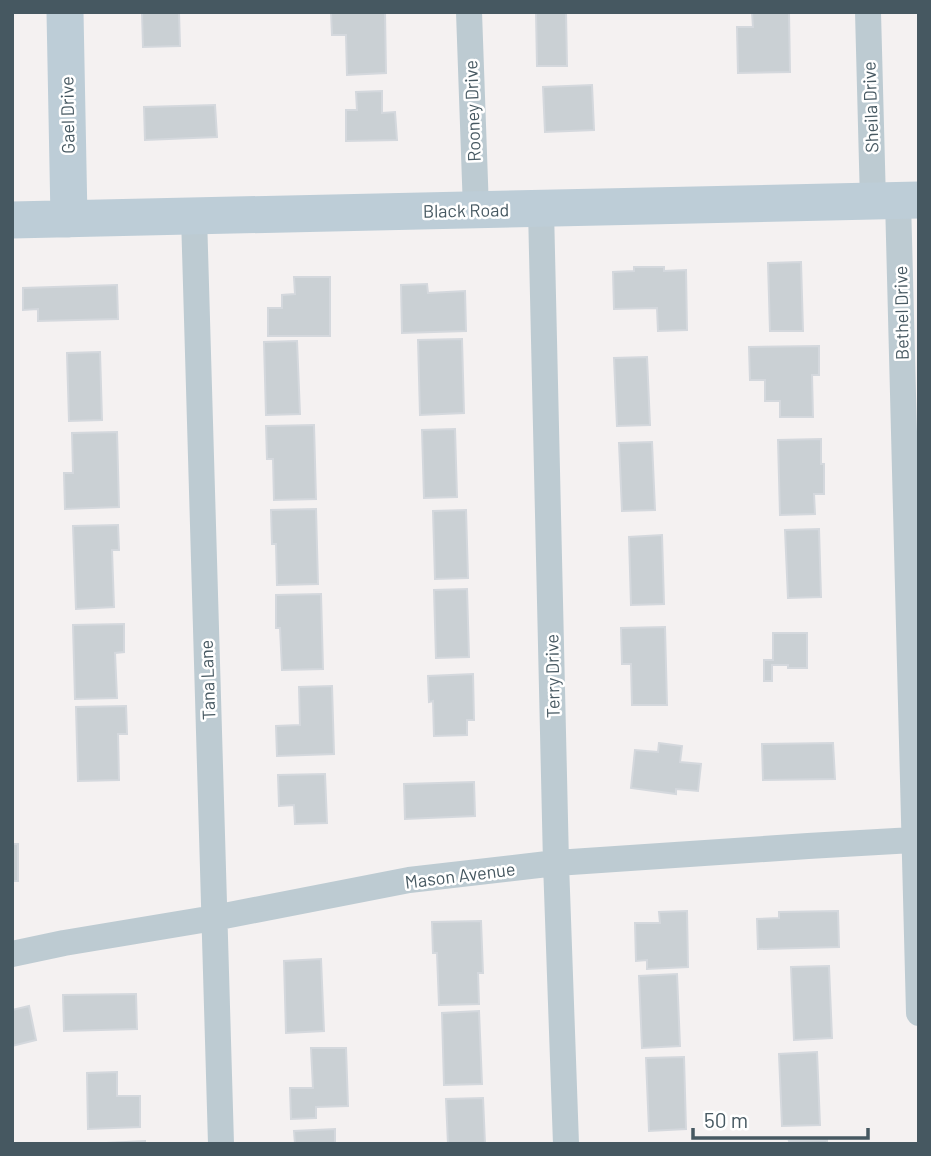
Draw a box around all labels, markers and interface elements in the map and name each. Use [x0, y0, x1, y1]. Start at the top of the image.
street label: Rooney Drive [459, 60, 485, 162]
street label: Sheila Drive [857, 61, 883, 153]
street label: Gael Drive [55, 76, 79, 154]
street label: Black Road [423, 198, 509, 222]
street label: Bethel Drive [889, 266, 913, 360]
street label: Terry Drive [540, 634, 564, 718]
street label: Tana Lane [195, 640, 219, 720]
street label: Mason Avenue [404, 857, 516, 893]
scale bar [693, 1096, 868, 1140]
text: 50 m [704, 1107, 748, 1132]

